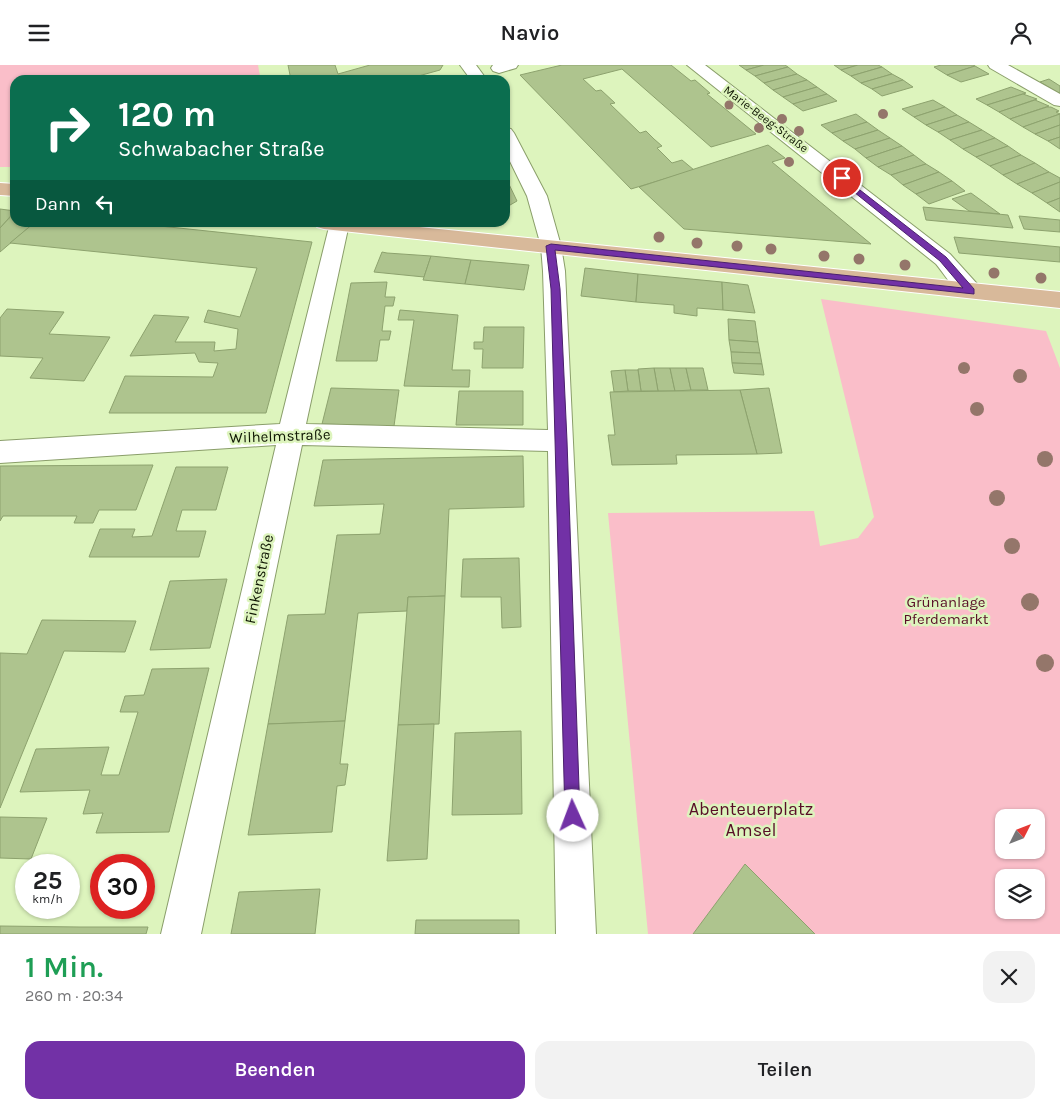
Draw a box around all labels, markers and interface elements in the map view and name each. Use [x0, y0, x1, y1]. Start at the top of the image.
icon: menu [25, 19, 53, 47]
icon: person [1007, 19, 1035, 47]
text: Navio [501, 20, 559, 46]
street label: Marie-Beeg-Straße [721, 83, 811, 155]
text: 120 m [118, 94, 216, 135]
icon: right [35, 95, 100, 160]
text: Schwabacher Straße [118, 136, 325, 162]
pin [821, 157, 863, 199]
icon: arrive [828, 164, 856, 192]
icon: left [91, 190, 119, 218]
text: Dann [35, 193, 81, 215]
street label: Wilhelmstraße [229, 425, 331, 447]
street label: Finkenstraße [241, 533, 277, 625]
park label: Grünanlage Pferdemarkt [904, 593, 989, 628]
position arrow [546, 789, 598, 841]
park label: Abenteuerplatz Amsel [689, 798, 813, 841]
north arrow [995, 809, 1045, 859]
map controls [995, 809, 1045, 919]
speed limit sign: 30 [90, 854, 155, 919]
text: 25 [33, 866, 62, 895]
button: layers [995, 869, 1045, 919]
text: km/h [32, 892, 63, 906]
text: 1 Min. [25, 949, 103, 985]
button: close [983, 951, 1035, 1003]
text: 260 m · 20:34 [25, 986, 123, 1005]
button: Beenden [25, 1041, 525, 1099]
button: Teilen [535, 1041, 1035, 1099]

